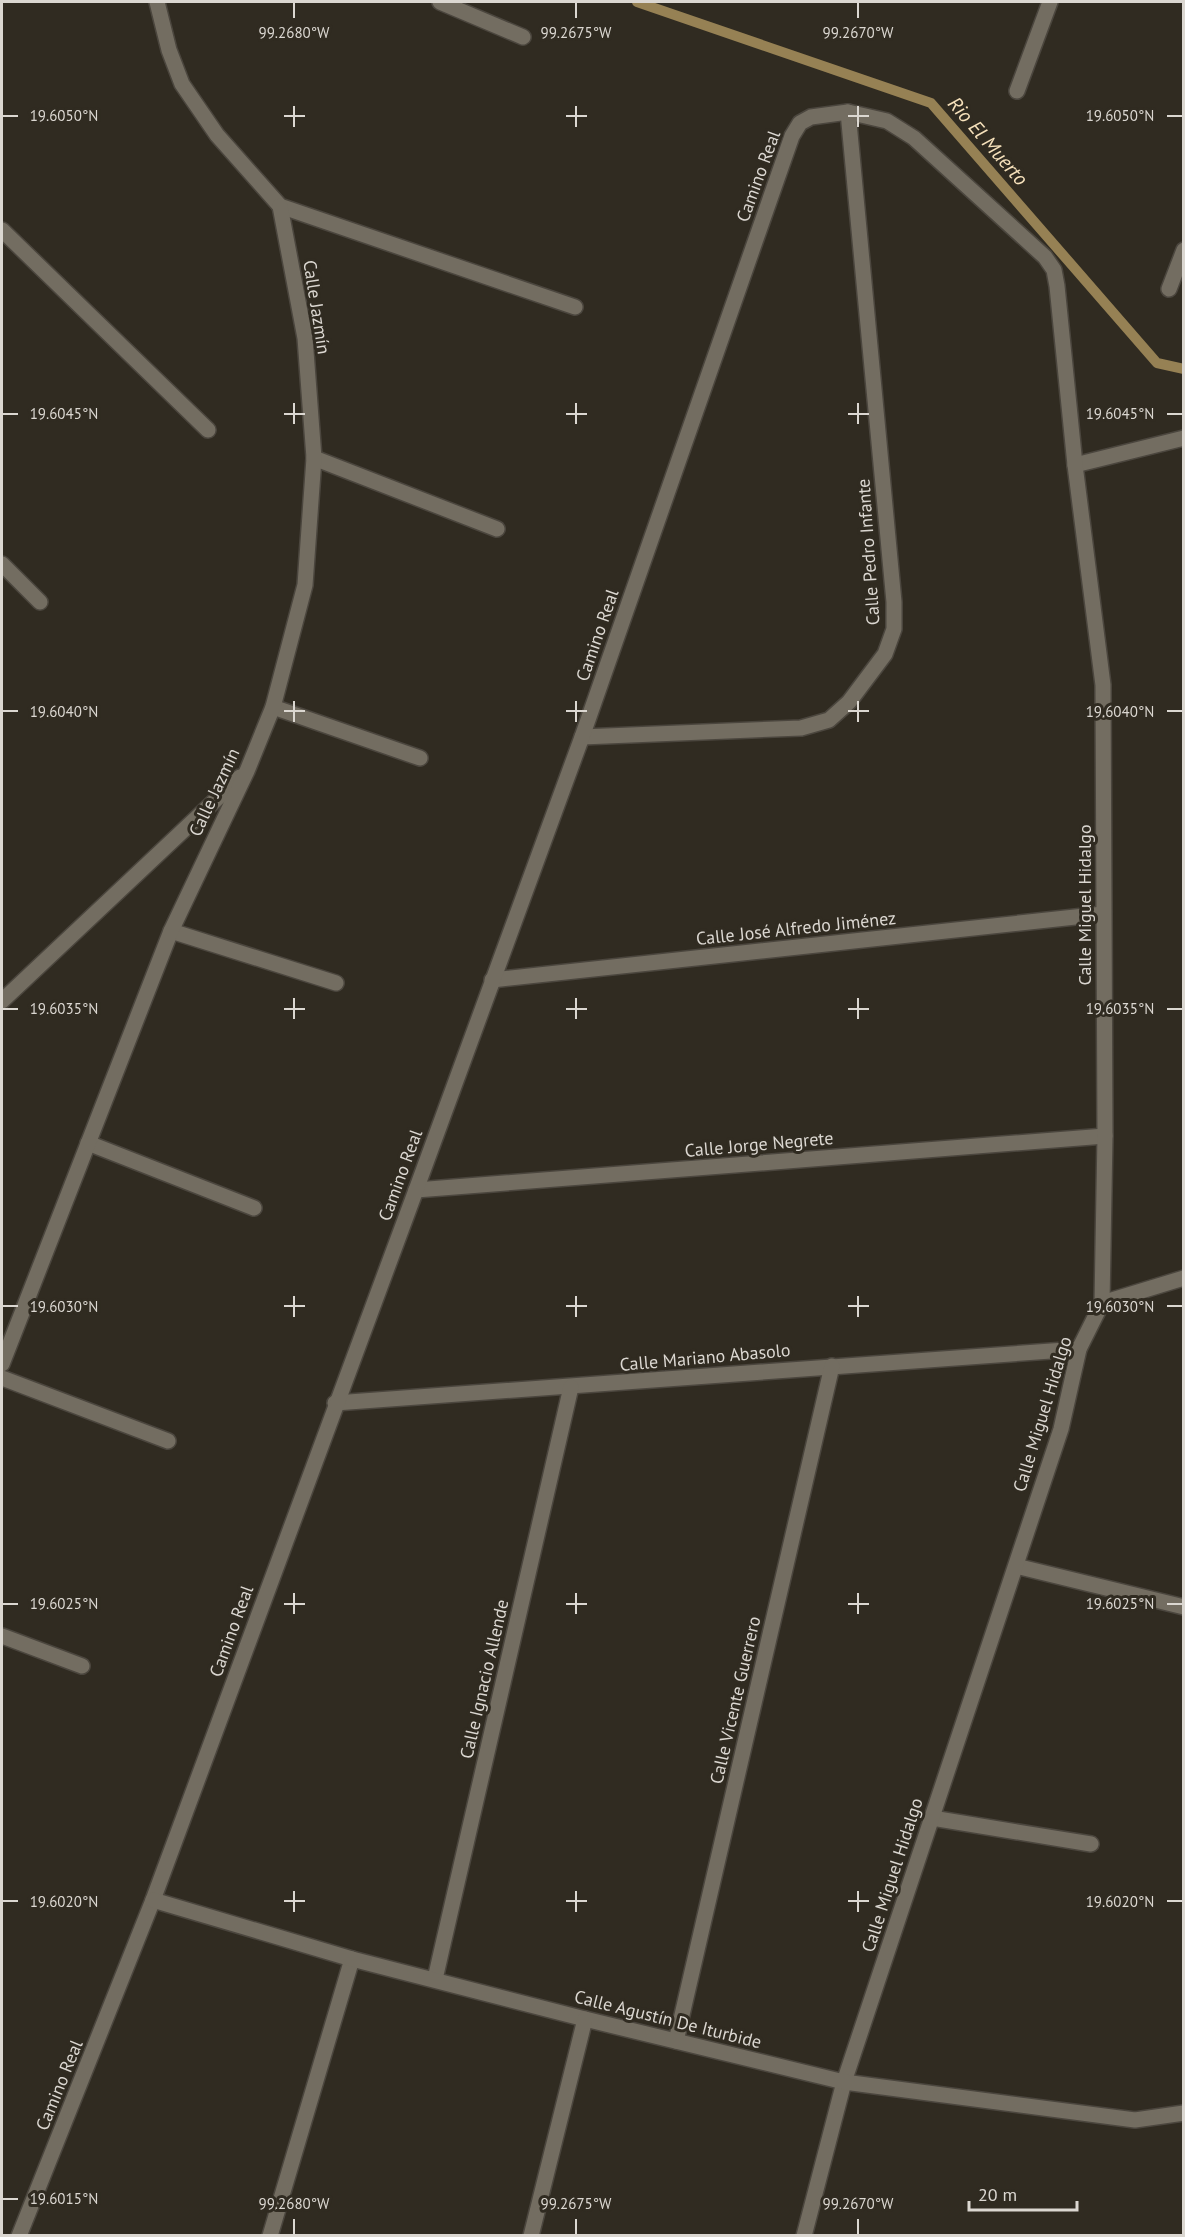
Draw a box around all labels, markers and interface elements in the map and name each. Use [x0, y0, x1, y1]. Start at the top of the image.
text: 99.2680°W [258, 23, 330, 42]
text: 99.2675°W [540, 23, 612, 42]
text: 99.2670°W [822, 23, 894, 42]
water label: Rio El Muerto [942, 91, 1034, 191]
text: 19.6050°N [30, 106, 98, 125]
text: 19.6050°N [1086, 106, 1154, 125]
street label: Camino Real [731, 126, 785, 225]
street label: Calle Jazmín [298, 258, 336, 356]
text: 19.6045°N [30, 404, 98, 423]
text: 19.6045°N [1086, 404, 1154, 423]
street label: Calle Pedro Infante [851, 478, 885, 626]
street label: Camino Real [571, 585, 624, 684]
text: 19.6040°N [30, 702, 98, 721]
text: 19.6040°N [1086, 702, 1154, 721]
street label: Calle Jazmín [184, 744, 244, 840]
street label: Calle Miguel Hidalgo [1073, 824, 1096, 986]
street label: Calle José Alfredo Jiménez [695, 906, 897, 950]
text: 19.6035°N [30, 999, 98, 1018]
text: 19.6035°N [1086, 999, 1154, 1018]
street label: Camino Real [373, 1125, 427, 1224]
street label: Calle Jorge Negrete [684, 1126, 834, 1162]
text: 19.6030°N [30, 1297, 98, 1316]
text: 19.6030°N [1086, 1297, 1154, 1316]
street label: Calle Miguel Hidalgo [1007, 1334, 1077, 1494]
street label: Calle Mariano Abasolo [619, 1338, 791, 1376]
street label: Camino Real [204, 1581, 258, 1680]
text: 19.6025°N [30, 1594, 98, 1613]
text: 19.6025°N [1086, 1594, 1154, 1613]
street label: Calle Ignacio Allende [454, 1597, 514, 1761]
street label: Calle Vicente Guerrero [705, 1614, 765, 1786]
street label: Calle Miguel Hidalgo [856, 1795, 928, 1955]
text: 19.6020°N [30, 1892, 98, 1911]
text: 19.6020°N [1086, 1892, 1154, 1911]
street label: Calle Agustín De Iturbide [572, 1985, 764, 2053]
street label: Camino Real [30, 2036, 88, 2134]
scale bar [969, 2174, 1077, 2212]
text: 20 m [978, 2183, 1017, 2206]
text: 19.6015°N [30, 2189, 98, 2208]
text: 99.2680°W [258, 2194, 330, 2213]
text: 99.2675°W [540, 2194, 612, 2213]
text: 99.2670°W [822, 2194, 894, 2213]

